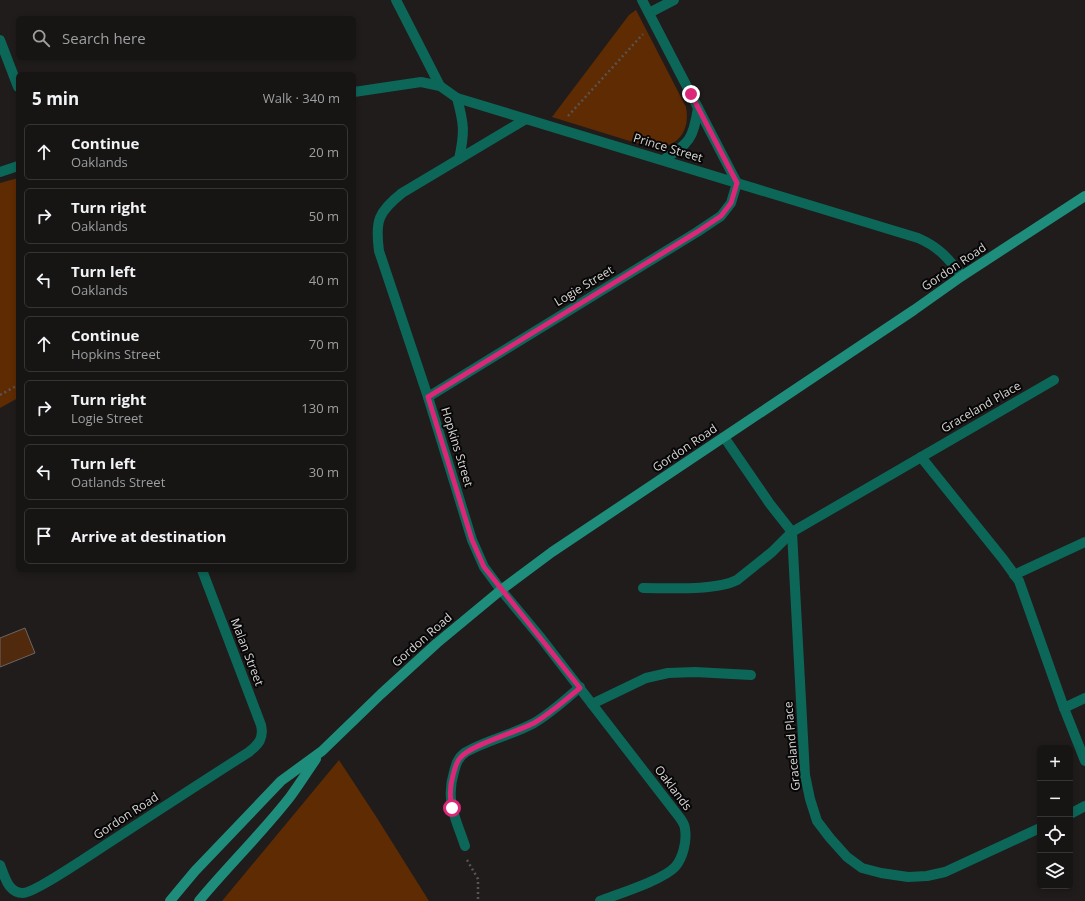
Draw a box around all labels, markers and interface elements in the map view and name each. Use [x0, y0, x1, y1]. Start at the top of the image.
search box [16, 16, 356, 60]
icon: search [30, 27, 52, 49]
text: Search here [62, 28, 146, 48]
route end [682, 85, 700, 103]
text: 5 min [32, 87, 79, 110]
text: Walk · 340 m [263, 89, 340, 107]
street label: Prince Street [631, 129, 705, 166]
text: Continue [71, 133, 139, 153]
icon: ahead [33, 141, 55, 163]
text: 20 m [309, 143, 339, 161]
text: Oaklands [71, 153, 128, 171]
text: Turn right [71, 197, 146, 217]
icon: right [33, 205, 55, 227]
text: 50 m [309, 207, 339, 225]
text: Oaklands [71, 217, 128, 235]
street label: Gordon Road [918, 239, 989, 294]
text: Turn left [71, 261, 136, 281]
street label: Logie Street [551, 261, 617, 310]
icon: left [33, 269, 55, 291]
text: 40 m [309, 271, 339, 289]
text: Oaklands [71, 281, 128, 299]
text: Continue [71, 325, 139, 345]
icon: ahead [33, 333, 55, 355]
text: 70 m [309, 335, 339, 353]
text: Hopkins Street [71, 345, 160, 363]
street label: Graceland Place [938, 377, 1024, 436]
text: Turn right [71, 389, 146, 409]
icon: right [33, 397, 55, 419]
text: 130 m [301, 399, 339, 417]
street label: Hopkins Street [437, 405, 478, 489]
text: Logie Street [71, 409, 143, 427]
street label: Gordon Road [649, 420, 720, 475]
text: Turn left [71, 453, 136, 473]
icon: left [33, 461, 55, 483]
text: 30 m [309, 463, 339, 481]
text: Oatlands Street [71, 473, 165, 491]
icon: arrive [33, 525, 55, 547]
text: Arrive at destination [71, 526, 226, 546]
street label: Gordon Road [388, 609, 455, 670]
street label: Malan Street [227, 616, 268, 688]
street label: Graceland Place [779, 700, 804, 791]
map controls [1037, 745, 1073, 889]
button: + [1037, 745, 1073, 781]
street label: Oaklands [651, 762, 696, 814]
button: − [1037, 781, 1073, 817]
street label: Gordon Road [90, 788, 162, 843]
route start [443, 799, 461, 817]
button: locate [1037, 817, 1073, 853]
button: layers [1037, 853, 1073, 889]

